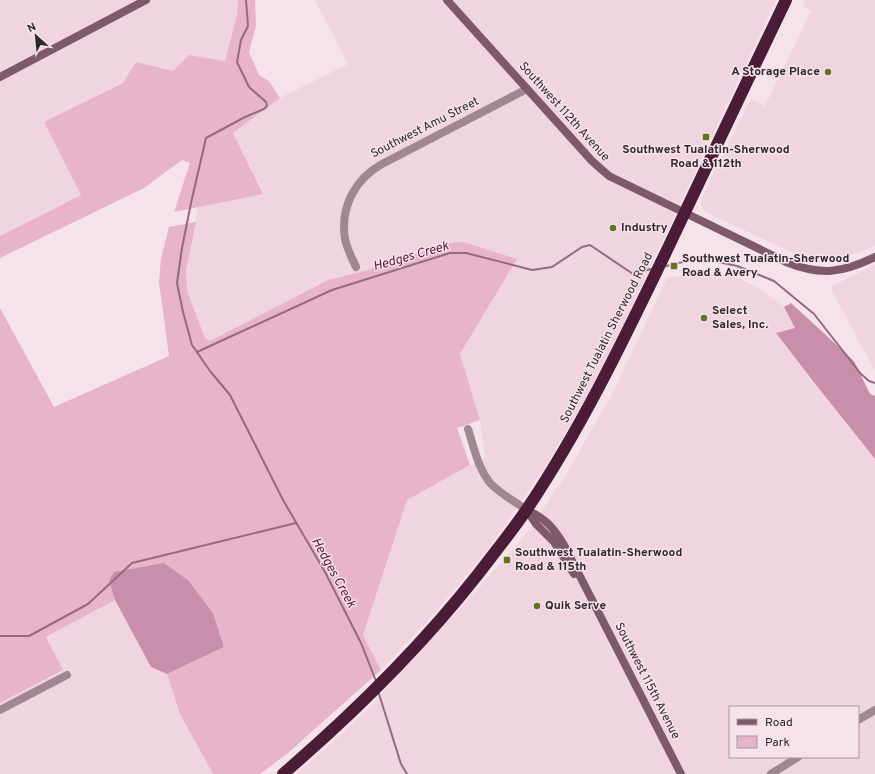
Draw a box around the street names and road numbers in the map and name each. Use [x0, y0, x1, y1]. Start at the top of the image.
street label: Southwest 112th Avenue [515, 59, 613, 165]
street label: Southwest Amu Street [368, 94, 482, 162]
street label: Southwest Tualatin Sherwood Road [557, 250, 657, 426]
street label: Southwest 115th Avenue [611, 620, 683, 742]

